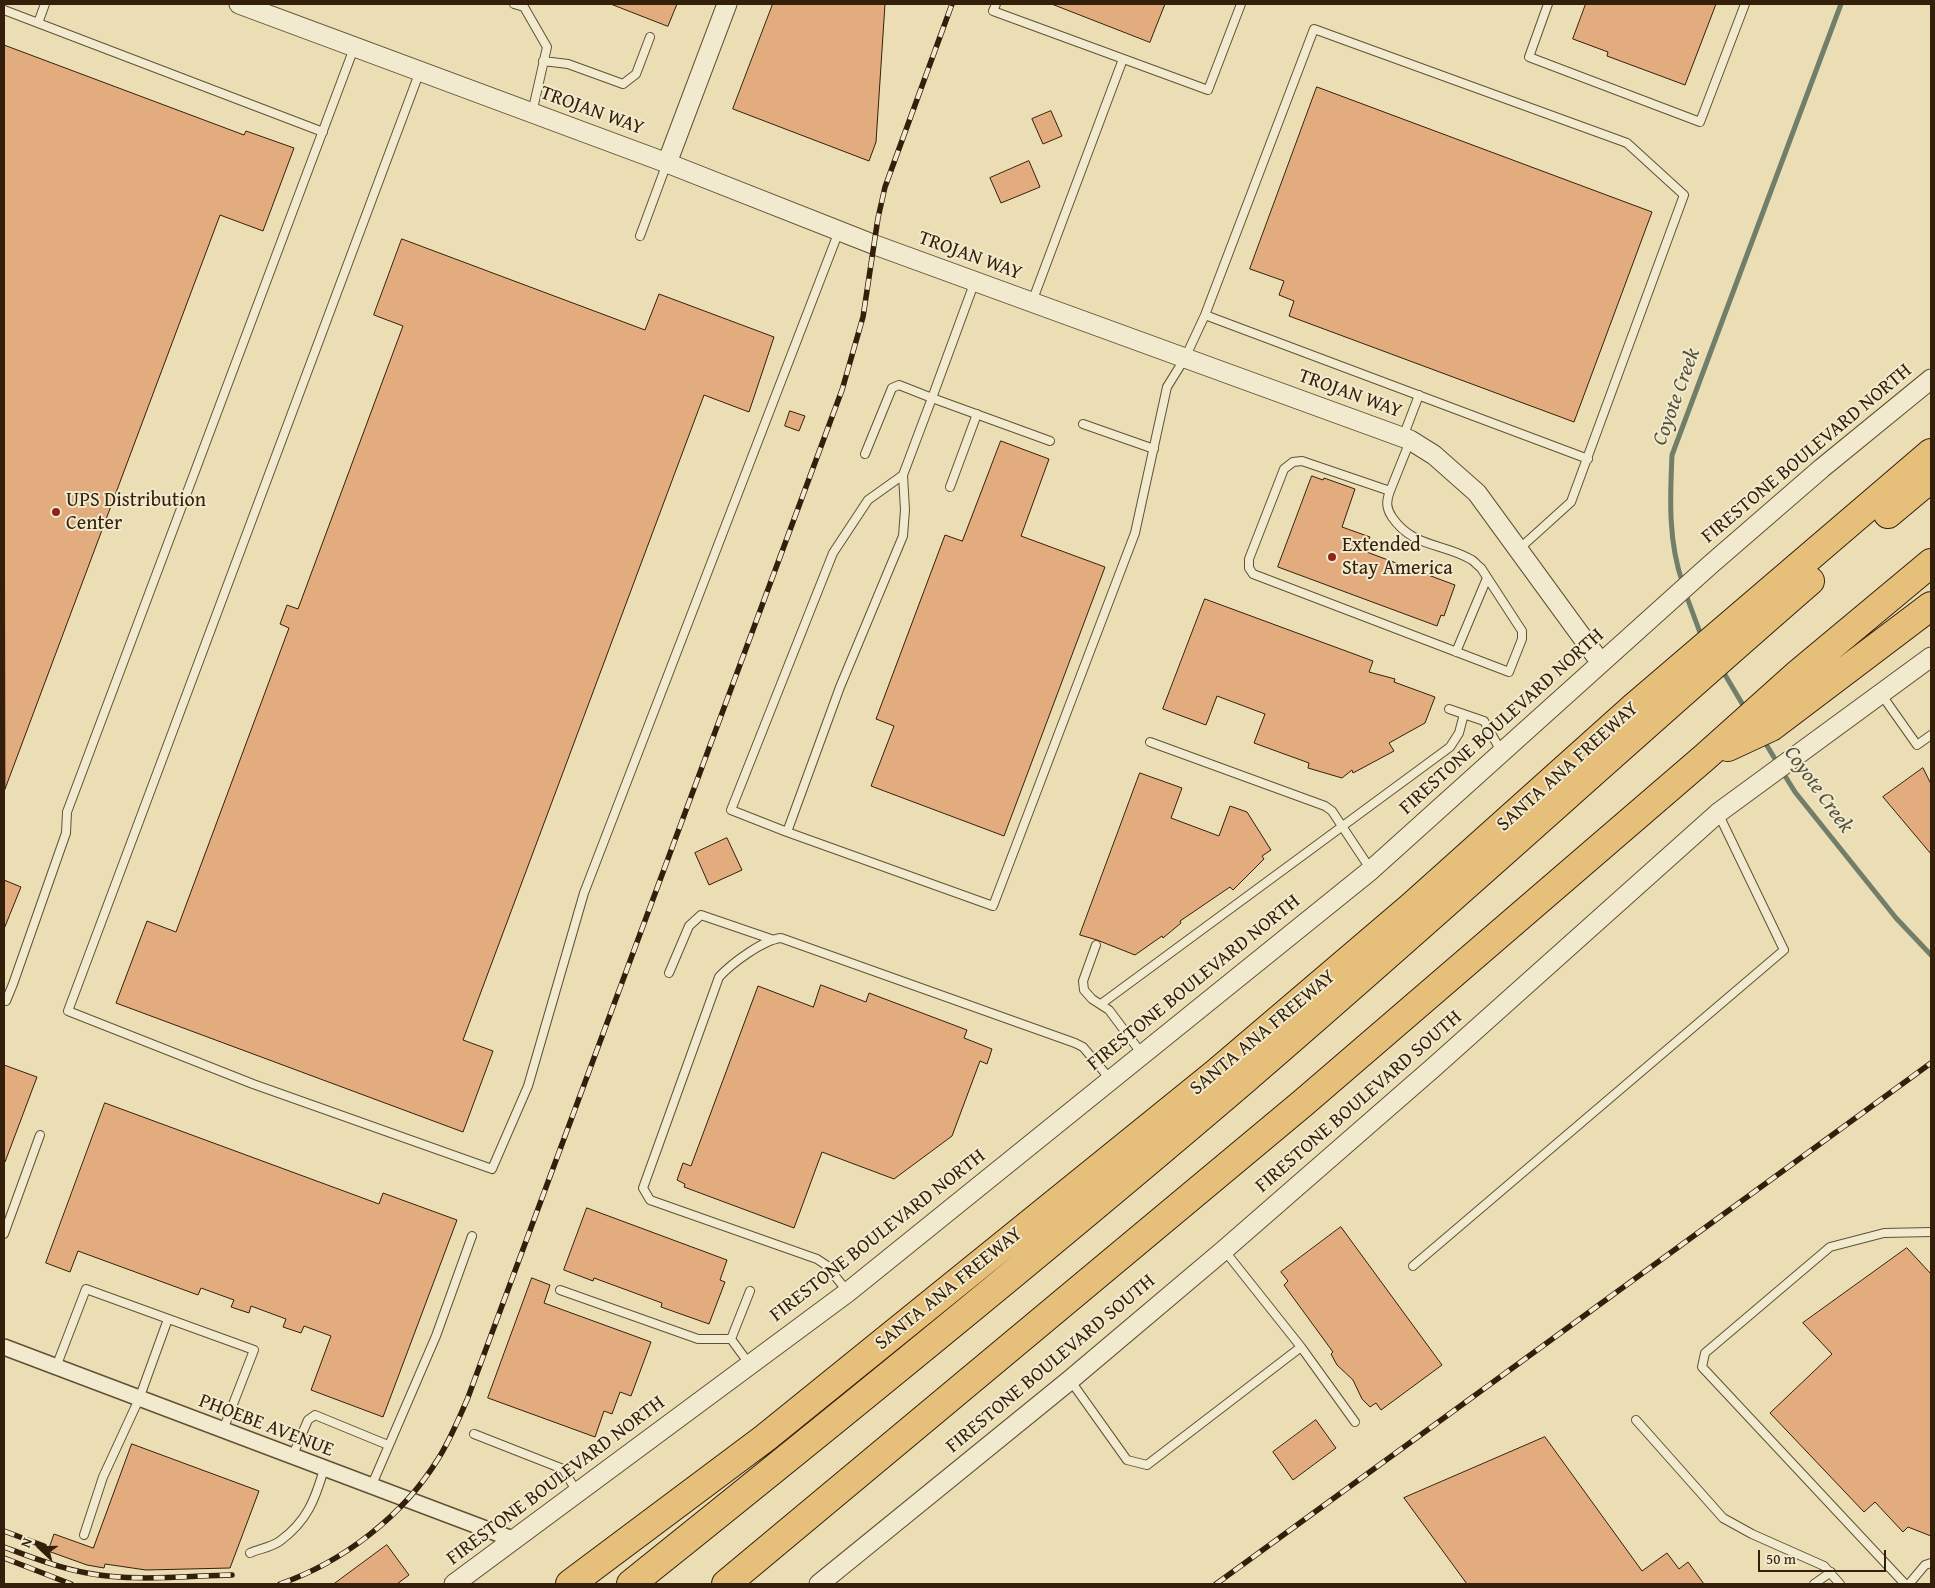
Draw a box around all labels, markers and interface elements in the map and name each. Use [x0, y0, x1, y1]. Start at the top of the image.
street label: TROJAN WAY [537, 81, 647, 141]
street label: TROJAN WAY [915, 226, 1025, 286]
water label: Coyote Creek [1648, 345, 1706, 449]
street label: FIRESTONE BOULEVARD NORTH [1697, 359, 1917, 549]
street label: TROJAN WAY [1295, 364, 1405, 424]
place label: UPS Distribution Center [66, 489, 206, 536]
marker: UPS Distribution Center [50, 506, 62, 518]
place label: Extended Stay America [1342, 534, 1453, 581]
marker: Extended Stay America [1326, 551, 1338, 563]
street label: FIRESTONE BOULEVARD NORTH [1395, 624, 1609, 820]
street label: SANTA ANA FREEWAY [1492, 697, 1644, 837]
water label: Coyote Creek [1778, 742, 1858, 838]
street label: FIRESTONE BOULEVARD NORTH [1083, 890, 1305, 1076]
street label: SANTA ANA FREEWAY [1185, 965, 1341, 1101]
street label: FIRESTONE BOULEVARD SOUTH [1251, 1006, 1467, 1198]
street label: FIRESTONE BOULEVARD NORTH [765, 1144, 991, 1328]
street label: SANTA ANA FREEWAY [870, 1222, 1028, 1356]
street label: FIRESTONE BOULEVARD SOUTH [942, 1269, 1160, 1459]
street label: PHOEBE AVENUE [195, 1389, 337, 1463]
street label: FIRESTONE BOULEVARD NORTH [442, 1391, 670, 1571]
north arrow [15, 1523, 65, 1573]
text: N [15, 1535, 37, 1551]
scale bar [1760, 1540, 1888, 1572]
text: 50 m [1766, 1548, 1796, 1569]

